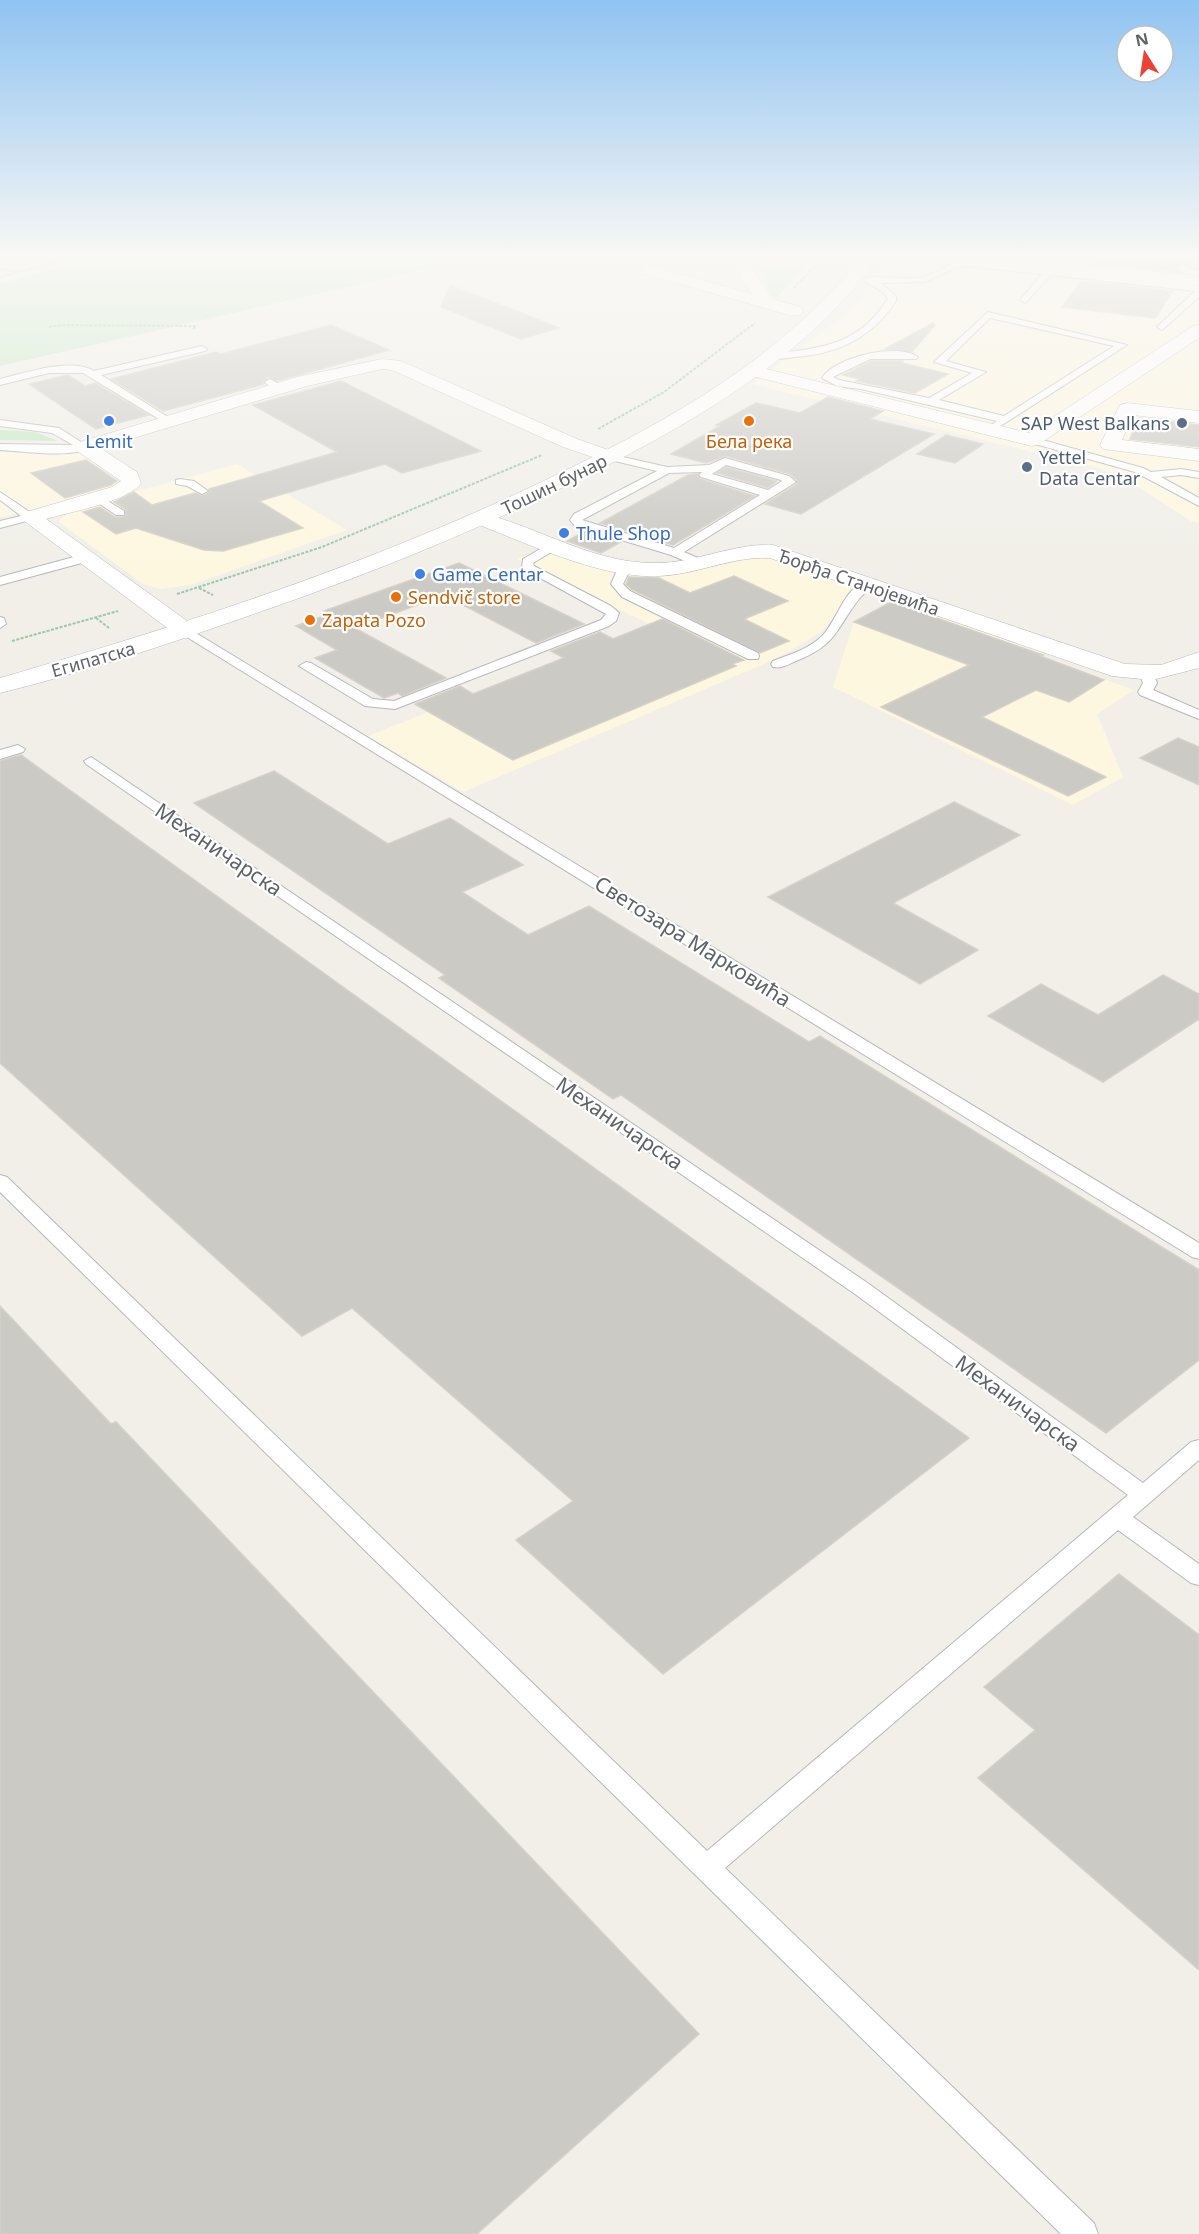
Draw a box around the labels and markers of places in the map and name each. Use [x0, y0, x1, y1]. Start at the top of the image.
place label: SAP West Balkans [1021, 411, 1170, 435]
marker: Lemit [102, 414, 116, 428]
marker: Бела река [742, 414, 756, 428]
marker: SAP West Balkans [1175, 416, 1189, 430]
place label: Lemit [85, 429, 133, 453]
place label: Бела река [706, 429, 792, 453]
place label: Yettel Data Centar [1039, 445, 1141, 490]
marker: Yettel Data Centar [1020, 460, 1034, 474]
place label: Thule Shop [576, 521, 671, 545]
marker: Thule Shop [557, 526, 571, 540]
place label: Game Centar [432, 562, 544, 586]
marker: Game Centar [413, 567, 427, 581]
place label: Sendvič store [408, 585, 521, 609]
marker: Sendvič store [389, 590, 403, 604]
place label: Zapata Pozo [322, 608, 426, 632]
marker: Zapata Pozo [303, 613, 317, 627]

